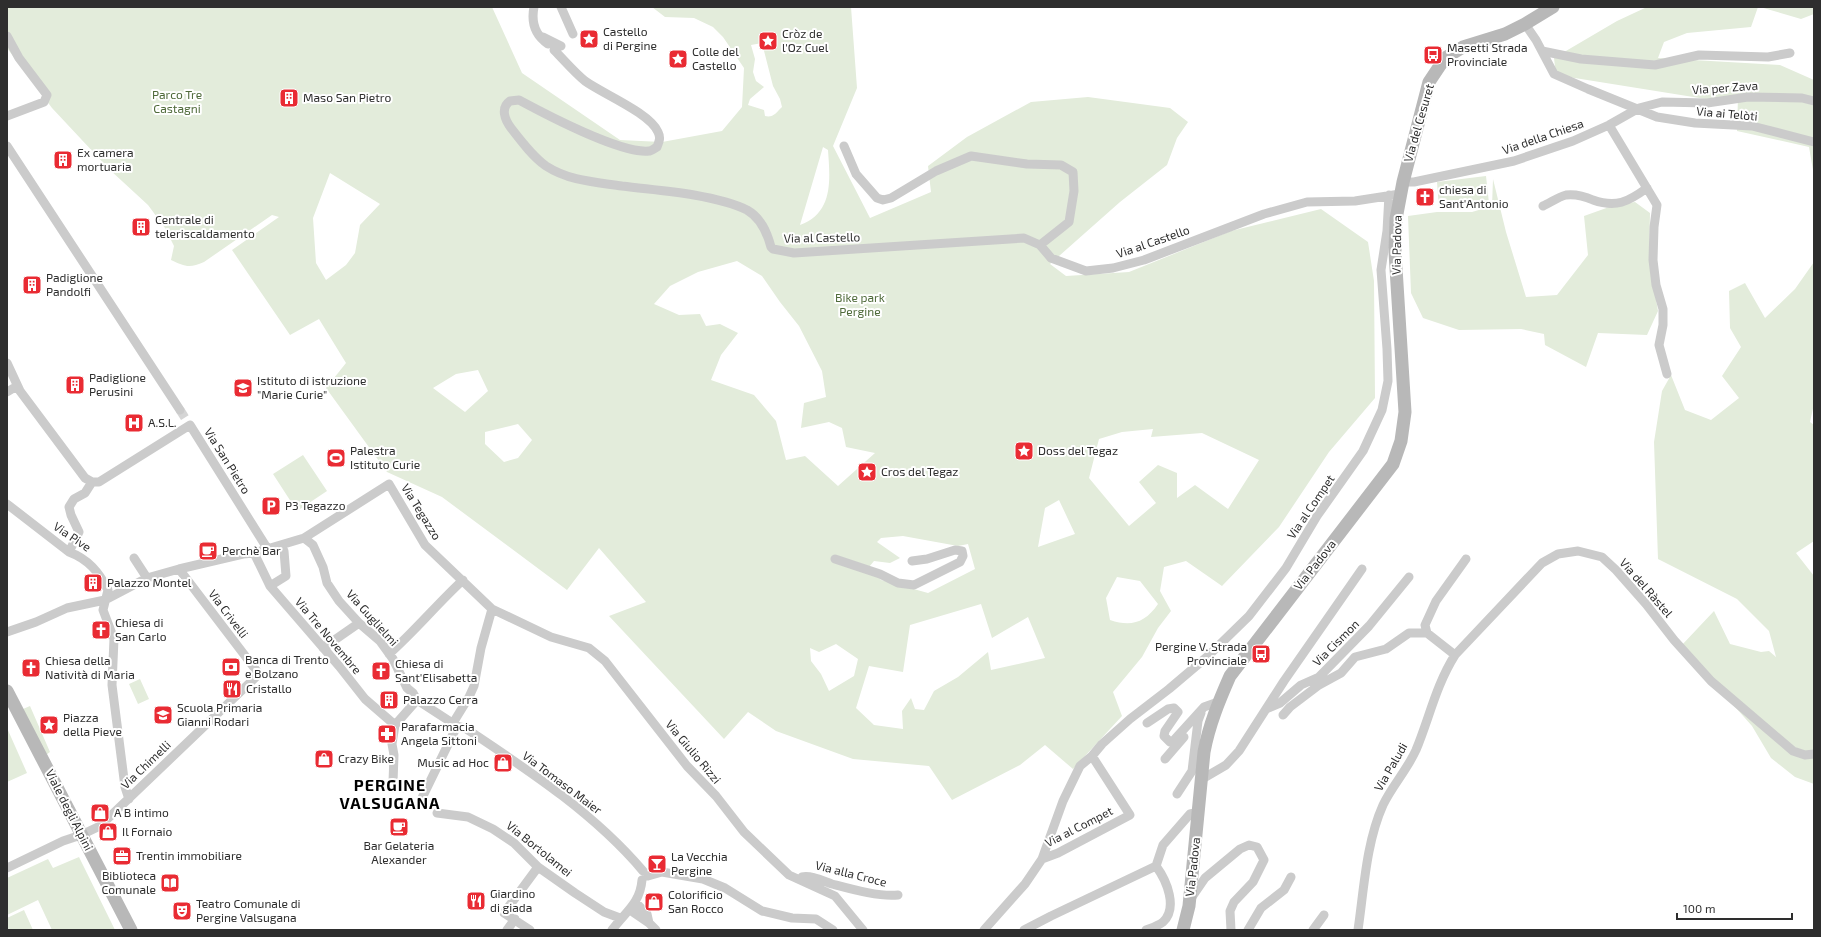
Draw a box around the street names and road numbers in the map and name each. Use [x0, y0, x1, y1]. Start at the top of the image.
street label: Via per Zava [1691, 78, 1759, 96]
street label: Via del Cesuret [1400, 82, 1436, 163]
street label: Via ai Telòti [1696, 103, 1758, 123]
street label: Via della Chiesa [1500, 116, 1585, 157]
street label: Via Padova [1388, 215, 1404, 275]
street label: Via al Castello [1114, 222, 1191, 260]
street label: Via al Castello [784, 229, 861, 245]
street label: Via San Pietro [202, 425, 254, 496]
street label: Via al Compet [1284, 471, 1337, 541]
street label: Via Tegazzo [399, 481, 445, 542]
street label: Via Pive [51, 519, 94, 554]
street label: Via Padova [1290, 537, 1338, 592]
street label: Via del Ràstel [1617, 555, 1676, 620]
street label: Via Crivelli [206, 586, 252, 640]
street label: Via Guglielmi [344, 586, 402, 648]
street label: Via Tre Novembre [293, 594, 365, 676]
street label: Via Cismon [1309, 616, 1361, 668]
street label: Via Giulio Rizzi [663, 717, 724, 786]
street label: Via Chimelli [118, 737, 173, 791]
street label: Via Paludi [1371, 740, 1410, 793]
street label: Via Tomaso Maier [520, 748, 605, 817]
street label: Viale degli Alpini [43, 767, 96, 853]
street label: Via al Compet [1042, 803, 1115, 849]
street label: Via Bortolamei [504, 818, 575, 879]
street label: Via Padova [1182, 836, 1202, 897]
street label: Via alla Croce [814, 857, 888, 889]

